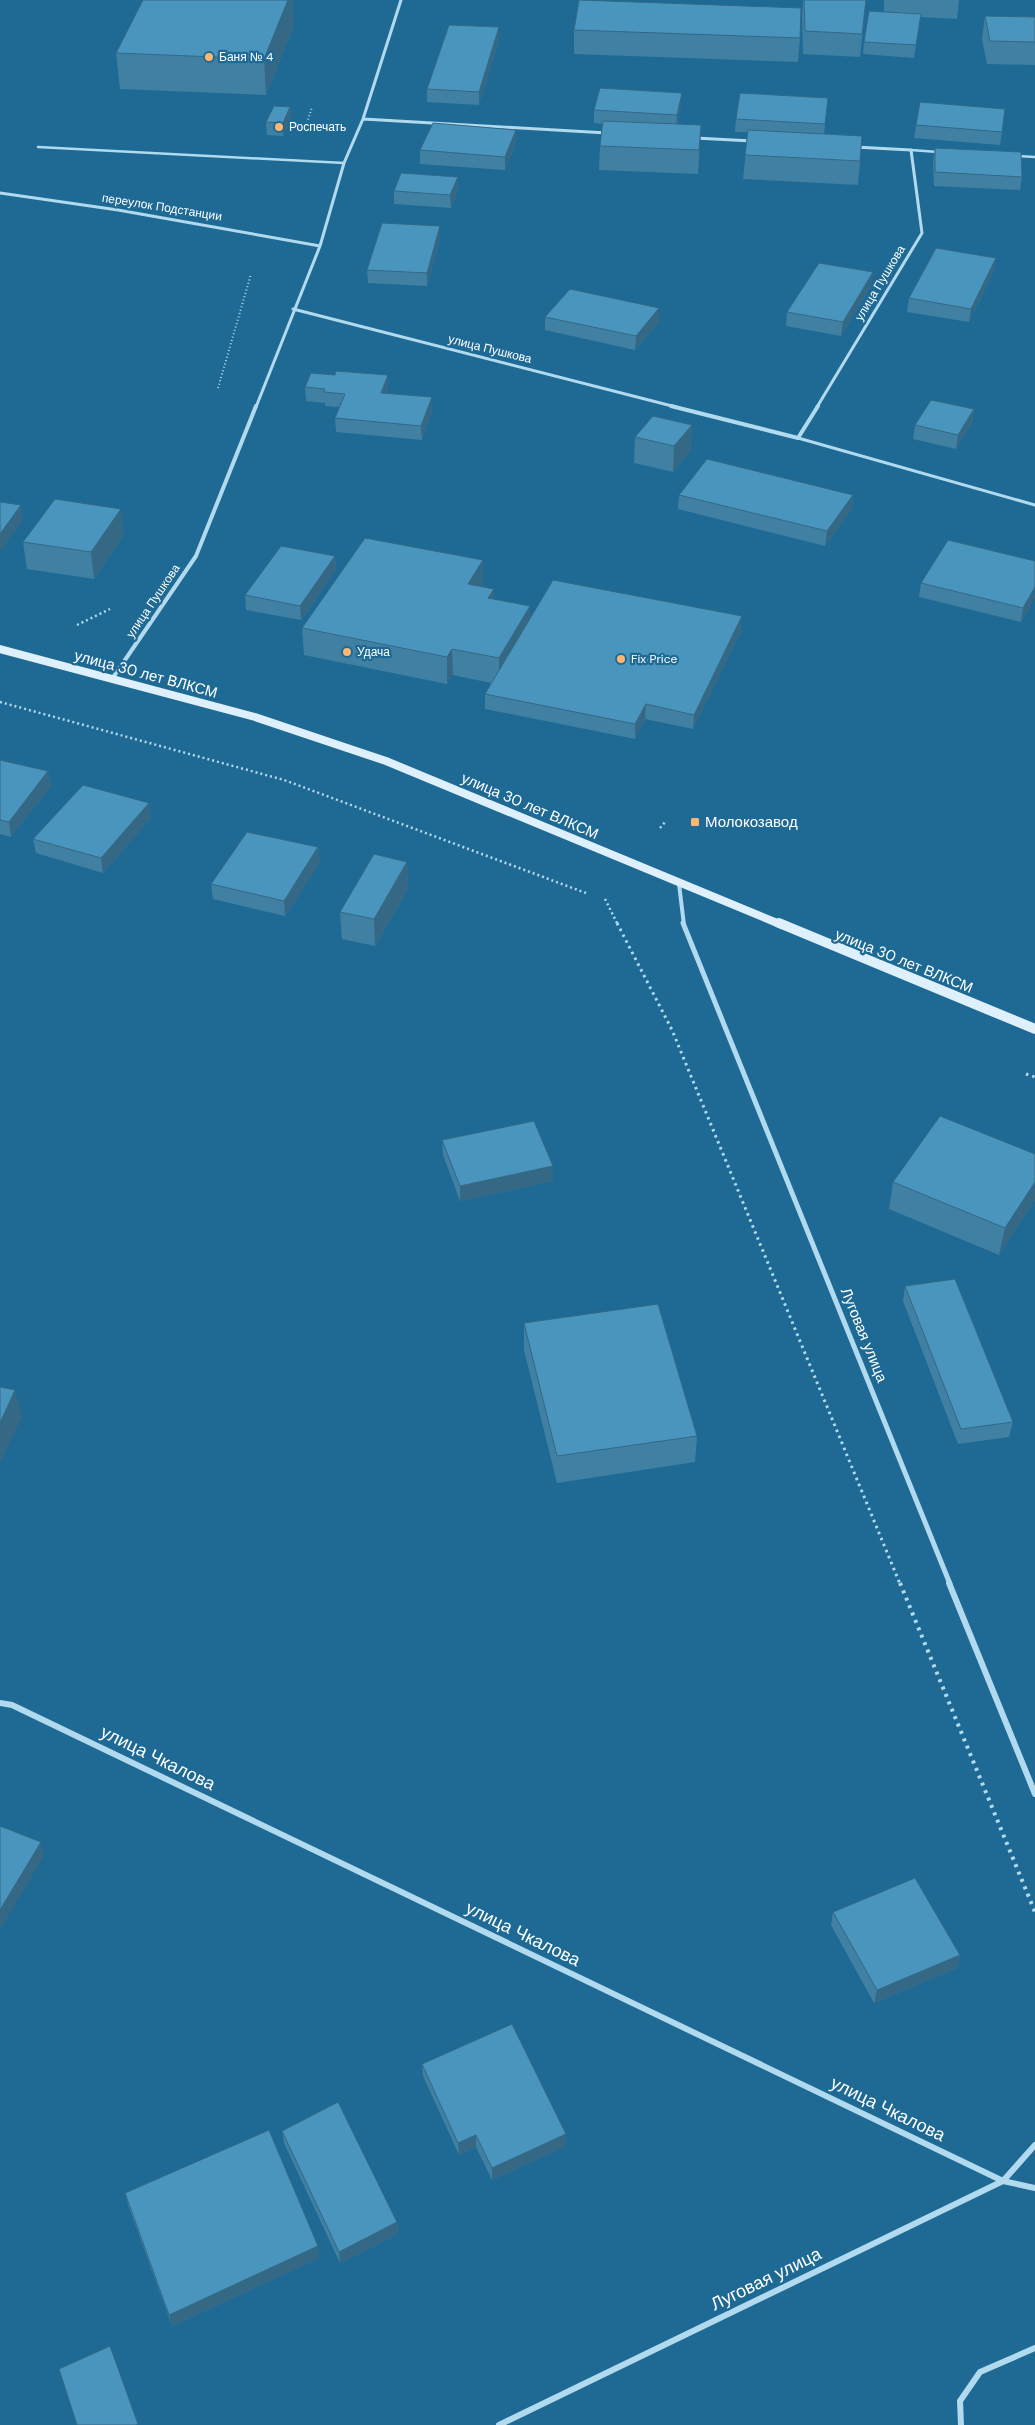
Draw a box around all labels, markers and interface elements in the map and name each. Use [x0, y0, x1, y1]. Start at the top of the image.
place label: Баня № 4 [219, 49, 273, 65]
marker: Баня № 4 [203, 51, 215, 63]
place label: Роспечать [289, 119, 346, 135]
marker: Роспечать [273, 121, 285, 133]
street label: переулок Подстанции [101, 190, 223, 224]
street label: улица Пушкова [851, 242, 909, 324]
street label: улица Пушкова [447, 331, 534, 367]
street label: улица Пушкова [122, 561, 184, 641]
place label: Удача [357, 644, 390, 660]
street label: улица 30 лет ВЛКСМ [72, 645, 220, 703]
marker: Удача [341, 646, 353, 658]
place label: Fix Price [631, 651, 678, 667]
marker: Fix Price [615, 653, 627, 665]
street label: улица 30 лет ВЛКСМ [458, 768, 602, 844]
place label: Молокозавод [705, 812, 798, 832]
marker: Молокозавод [689, 816, 701, 828]
street label: улица 30 лет ВЛКСМ [832, 924, 976, 998]
street label: Луговая улица [836, 1285, 892, 1386]
street label: улица Чкалова [97, 1720, 220, 1797]
street label: улица Чкалова [462, 1896, 585, 1973]
street label: улица Чкалова [827, 2071, 950, 2148]
street label: Луговая улица [707, 2241, 826, 2316]

